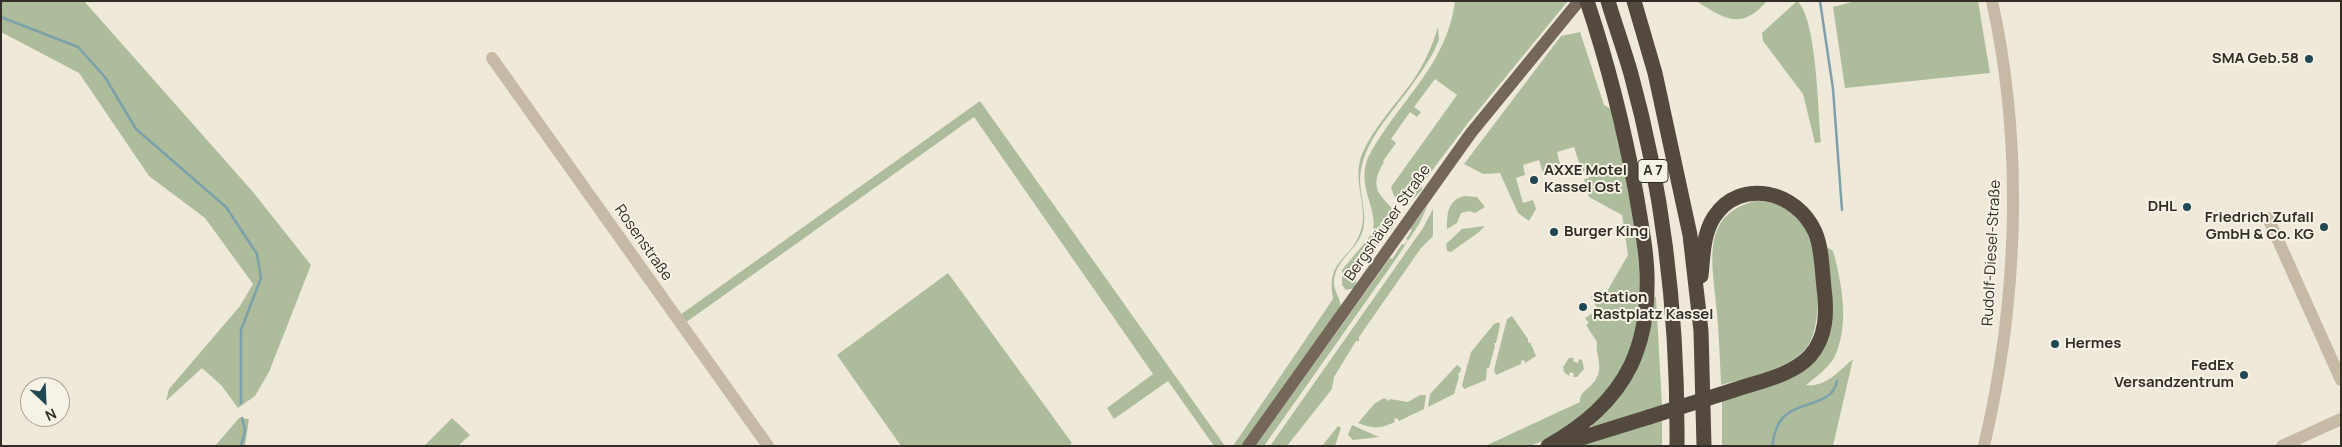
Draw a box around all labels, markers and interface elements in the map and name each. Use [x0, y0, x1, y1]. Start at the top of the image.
place label: SMA Geb.58 [2212, 50, 2299, 68]
marker: SMA Geb.58 [2303, 53, 2315, 65]
road number: A 7 [1638, 160, 1668, 182]
street label: Bergshäuser Straße [1341, 162, 1435, 284]
place label: AXXE Motel Kassel Ost [1544, 162, 1627, 197]
marker: AXXE Motel Kassel Ost [1528, 174, 1540, 186]
street label: Rudolf-Diesel-Straße [1979, 179, 2005, 327]
place label: DHL [2148, 198, 2177, 216]
marker: DHL [2181, 201, 2193, 213]
street label: Rosenstraße [610, 202, 676, 284]
place label: Friedrich Zufall GmbH & Co. KG [2205, 209, 2314, 244]
marker: Friedrich Zufall GmbH & Co. KG [2318, 221, 2330, 233]
place label: Burger King [1564, 223, 1648, 241]
marker: Burger King [1548, 226, 1560, 238]
place label: Station Rastplatz Kassel [1593, 289, 1714, 324]
marker: Station Rastplatz Kassel [1577, 301, 1589, 313]
place label: Hermes [2065, 335, 2121, 353]
marker: Hermes [2049, 338, 2061, 350]
place label: FedEx Versandzentrum [2114, 357, 2234, 392]
marker: FedEx Versandzentrum [2238, 369, 2250, 381]
north arrow [20, 377, 70, 427]
text: N [43, 404, 60, 426]

